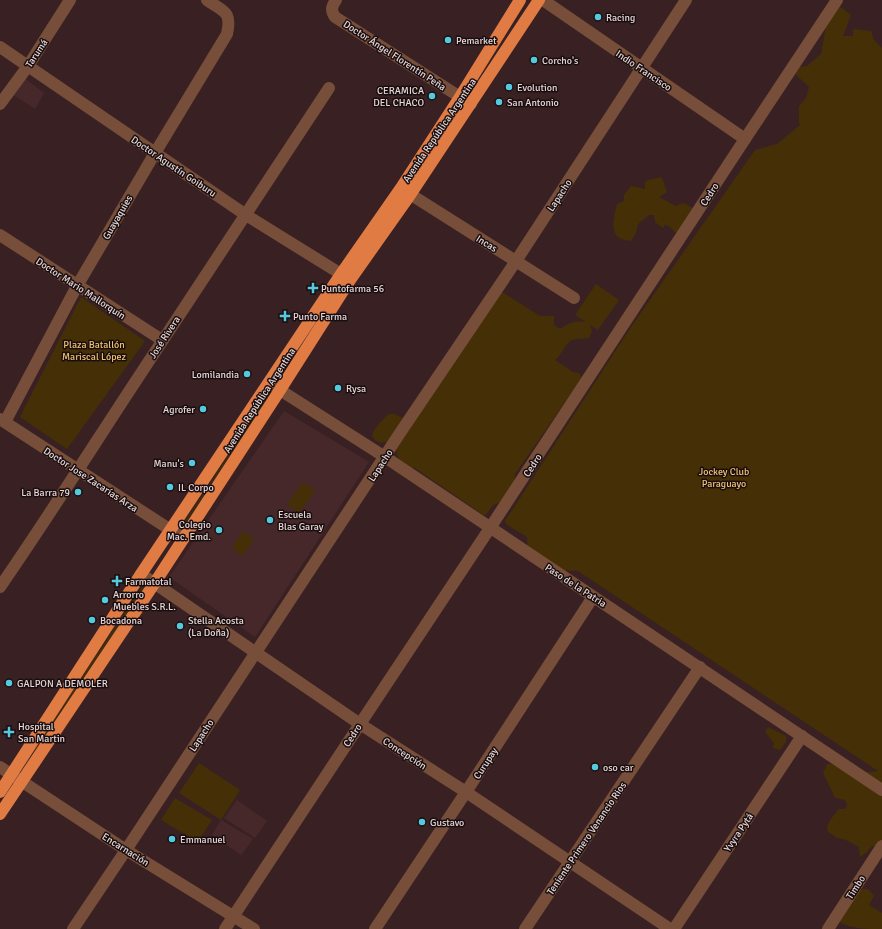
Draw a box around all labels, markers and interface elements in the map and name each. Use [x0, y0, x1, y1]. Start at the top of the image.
marker: Racing [593, 12, 603, 22]
place label: Racing [606, 12, 635, 24]
street label: Doctor Ángel Florentín Peña [341, 17, 449, 94]
marker: Pemarket [443, 35, 453, 45]
place label: Pemarket [456, 35, 497, 47]
street label: Tarumá [23, 37, 50, 70]
street label: Indio Francisco [613, 48, 674, 94]
marker: Corcho's [529, 55, 539, 65]
place label: Corcho's [542, 55, 579, 67]
street label: Avenida República Argentina [400, 76, 479, 185]
marker: Evolution [504, 82, 514, 92]
place label: Evolution [517, 82, 557, 94]
place label: CERAMICA DEL CHACO [373, 85, 424, 109]
marker: CERAMICA DEL CHACO [427, 91, 437, 101]
marker: San Antonio [494, 97, 504, 107]
place label: San Antonio [507, 97, 559, 109]
street label: Doctor Agustín Goiburu [129, 134, 218, 200]
street label: Lapacho [545, 177, 575, 214]
street label: Cedro [698, 181, 722, 208]
street label: Guayaquies [100, 193, 136, 242]
street label: Incas [474, 233, 500, 255]
street label: Doctor Mario Mallorquín [33, 255, 128, 322]
marker: Puntofarma 56 [308, 283, 318, 293]
place label: Puntofarma 56 [321, 283, 384, 295]
marker: Punto Farma [280, 311, 290, 321]
place label: Punto Farma [293, 311, 347, 323]
street label: José Rivera [147, 314, 183, 361]
park label: Plaza Batallón Mariscal López [62, 339, 127, 363]
street label: Avenida República Argentina [221, 346, 298, 455]
place label: Lomilandia [192, 369, 239, 381]
marker: Lomilandia [242, 369, 252, 379]
marker: Rysa [333, 383, 343, 393]
place label: Rysa [346, 383, 366, 395]
place label: Agrofer [163, 404, 195, 416]
marker: Agrofer [198, 404, 208, 414]
street label: Doctor Jose Zacarías Arza [41, 445, 140, 515]
street label: Lapacho [366, 447, 396, 484]
street label: Cedro [521, 452, 545, 479]
place label: Manu's [153, 458, 185, 470]
marker: Manu's [187, 458, 197, 468]
park label: Jockey Club Paraguayo [699, 466, 749, 490]
marker: IL Corpo [165, 482, 175, 492]
place label: IL Corpo [178, 482, 214, 494]
place label: La Barra 79 [21, 487, 70, 499]
marker: La Barra 79 [73, 487, 83, 497]
place label: Escuela Blas Garay [278, 509, 324, 533]
marker: Escuela Blas Garay [265, 515, 275, 525]
place label: Colegio Mac. Emd. [167, 519, 211, 543]
marker: Colegio Mac. Emd. [214, 525, 224, 535]
street label: Paso de la Patria [543, 562, 608, 610]
marker: Farmatotal [112, 576, 122, 586]
place label: Farmatotal [125, 576, 172, 588]
place label: Arrorro Muebles S.R.L. [113, 589, 176, 613]
marker: Arrorro Muebles S.R.L. [100, 595, 110, 605]
marker: Bocadona [87, 615, 97, 625]
place label: Bocadona [100, 615, 142, 627]
place label: Stella Acosta (La Doña) [188, 615, 244, 639]
marker: Stella Acosta (La Doña) [175, 621, 185, 631]
marker: GALPON A DEMOLER [4, 678, 14, 688]
place label: GALPON A DEMOLER [17, 678, 108, 690]
street label: Lapacho [187, 717, 217, 754]
place label: Hospital San Martin [18, 721, 65, 745]
street label: Cedro [341, 722, 365, 749]
marker: Hospital San Martin [3, 726, 15, 738]
street label: Concepción [380, 735, 429, 772]
street label: Curupay [471, 745, 501, 782]
marker: oso car [590, 762, 600, 772]
place label: oso car [603, 762, 634, 774]
street label: Teniente Primero Venancio Rios [544, 779, 630, 897]
street label: Yvyra Pytá [722, 811, 756, 854]
marker: Gustavo [417, 817, 427, 827]
place label: Gustavo [430, 817, 464, 829]
street label: Encarnación [100, 831, 151, 869]
marker: Emmanuel [167, 834, 177, 844]
place label: Emmanuel [180, 834, 226, 846]
street label: Timbo [844, 873, 868, 902]

